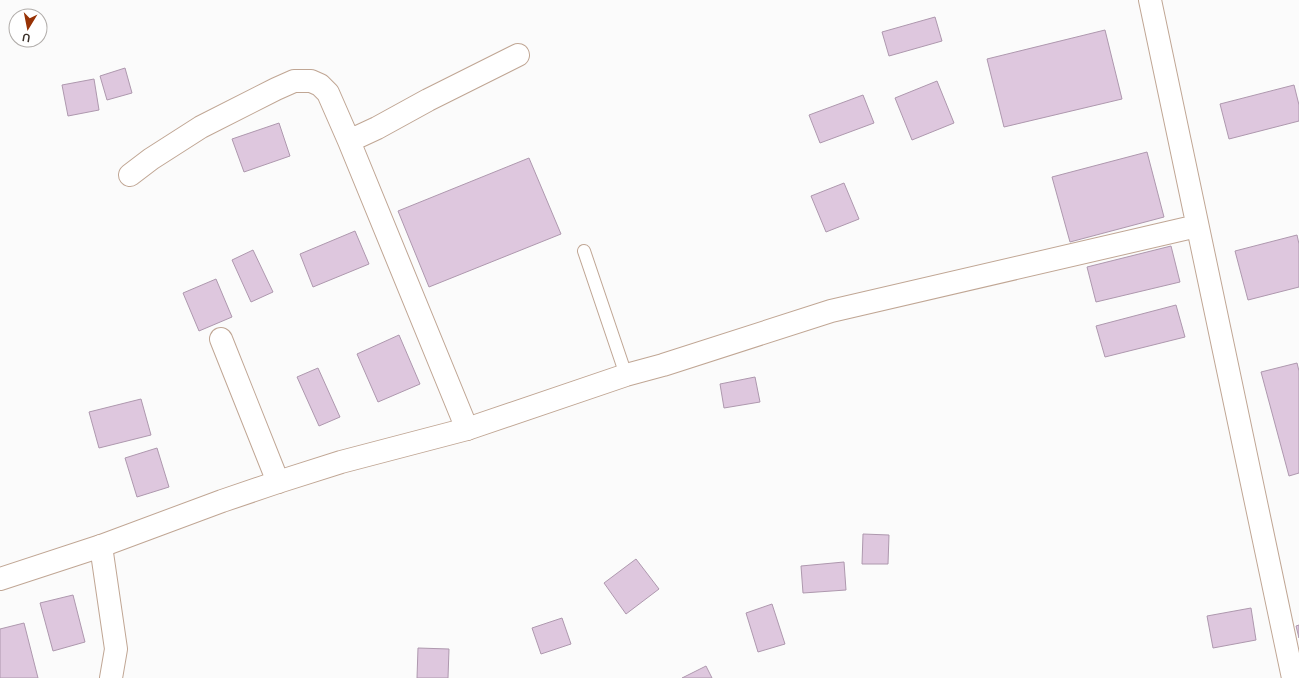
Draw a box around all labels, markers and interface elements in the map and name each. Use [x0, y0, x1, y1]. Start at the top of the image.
north arrow [8, 8, 48, 48]
text: U [21, 31, 31, 45]

